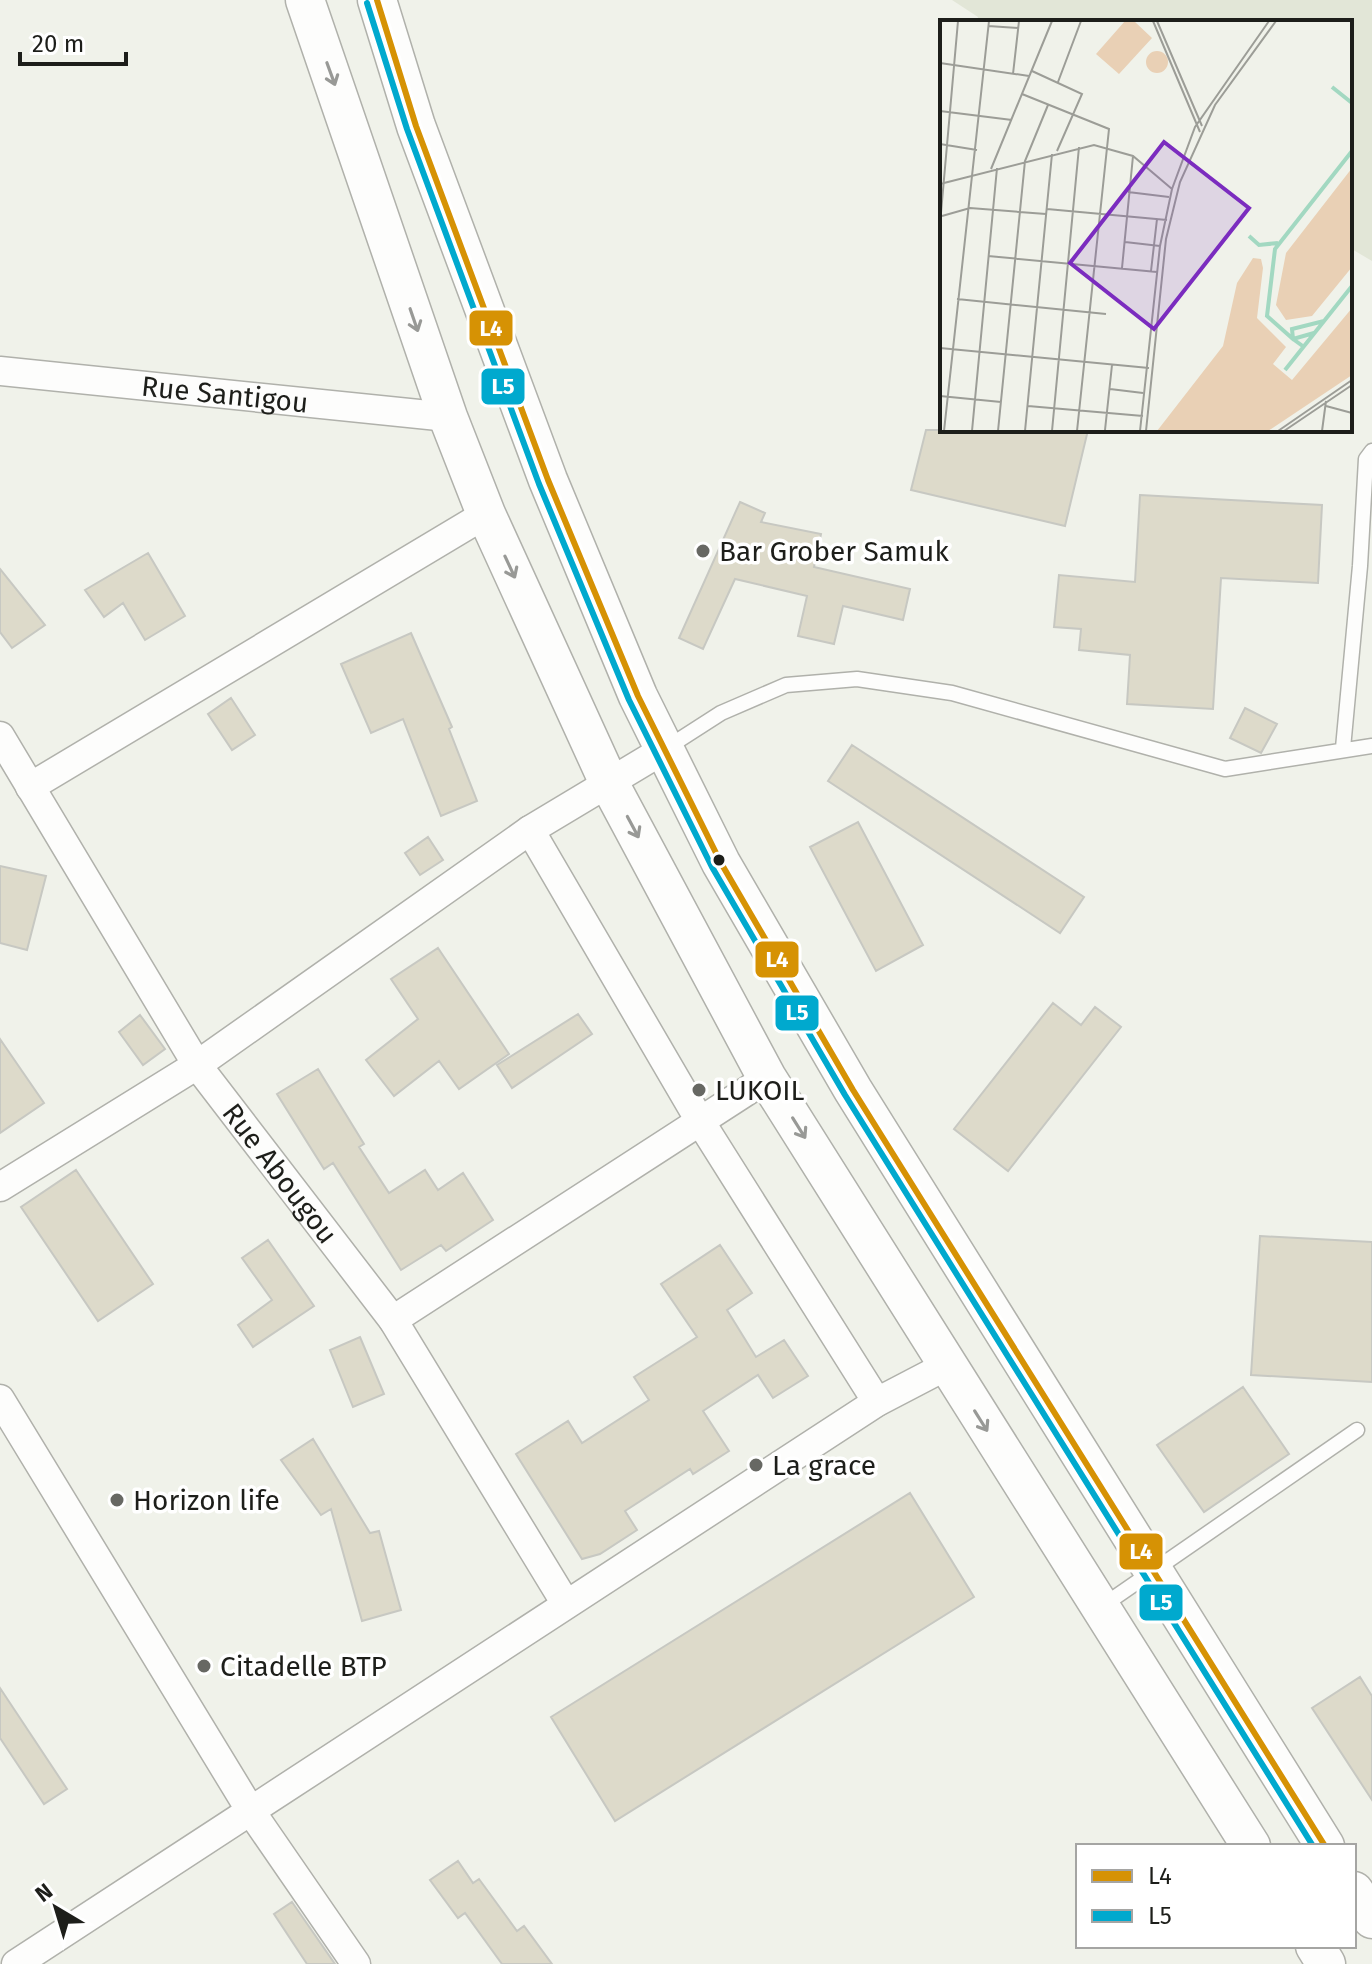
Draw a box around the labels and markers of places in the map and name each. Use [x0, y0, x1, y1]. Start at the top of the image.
place label: Bar Grober Samuk [719, 535, 949, 568]
marker: Bar Grober Samuk [694, 542, 712, 560]
unlabelled marker [711, 852, 727, 868]
place label: LUKOIL [715, 1074, 805, 1107]
marker: LUKOIL [690, 1081, 708, 1099]
place label: La grace [772, 1449, 876, 1482]
marker: La grace [747, 1456, 765, 1474]
place label: Horizon life [133, 1484, 280, 1517]
marker: Horizon life [108, 1491, 126, 1509]
place label: Citadelle BTP [220, 1650, 387, 1683]
marker: Citadelle BTP [195, 1657, 213, 1675]

